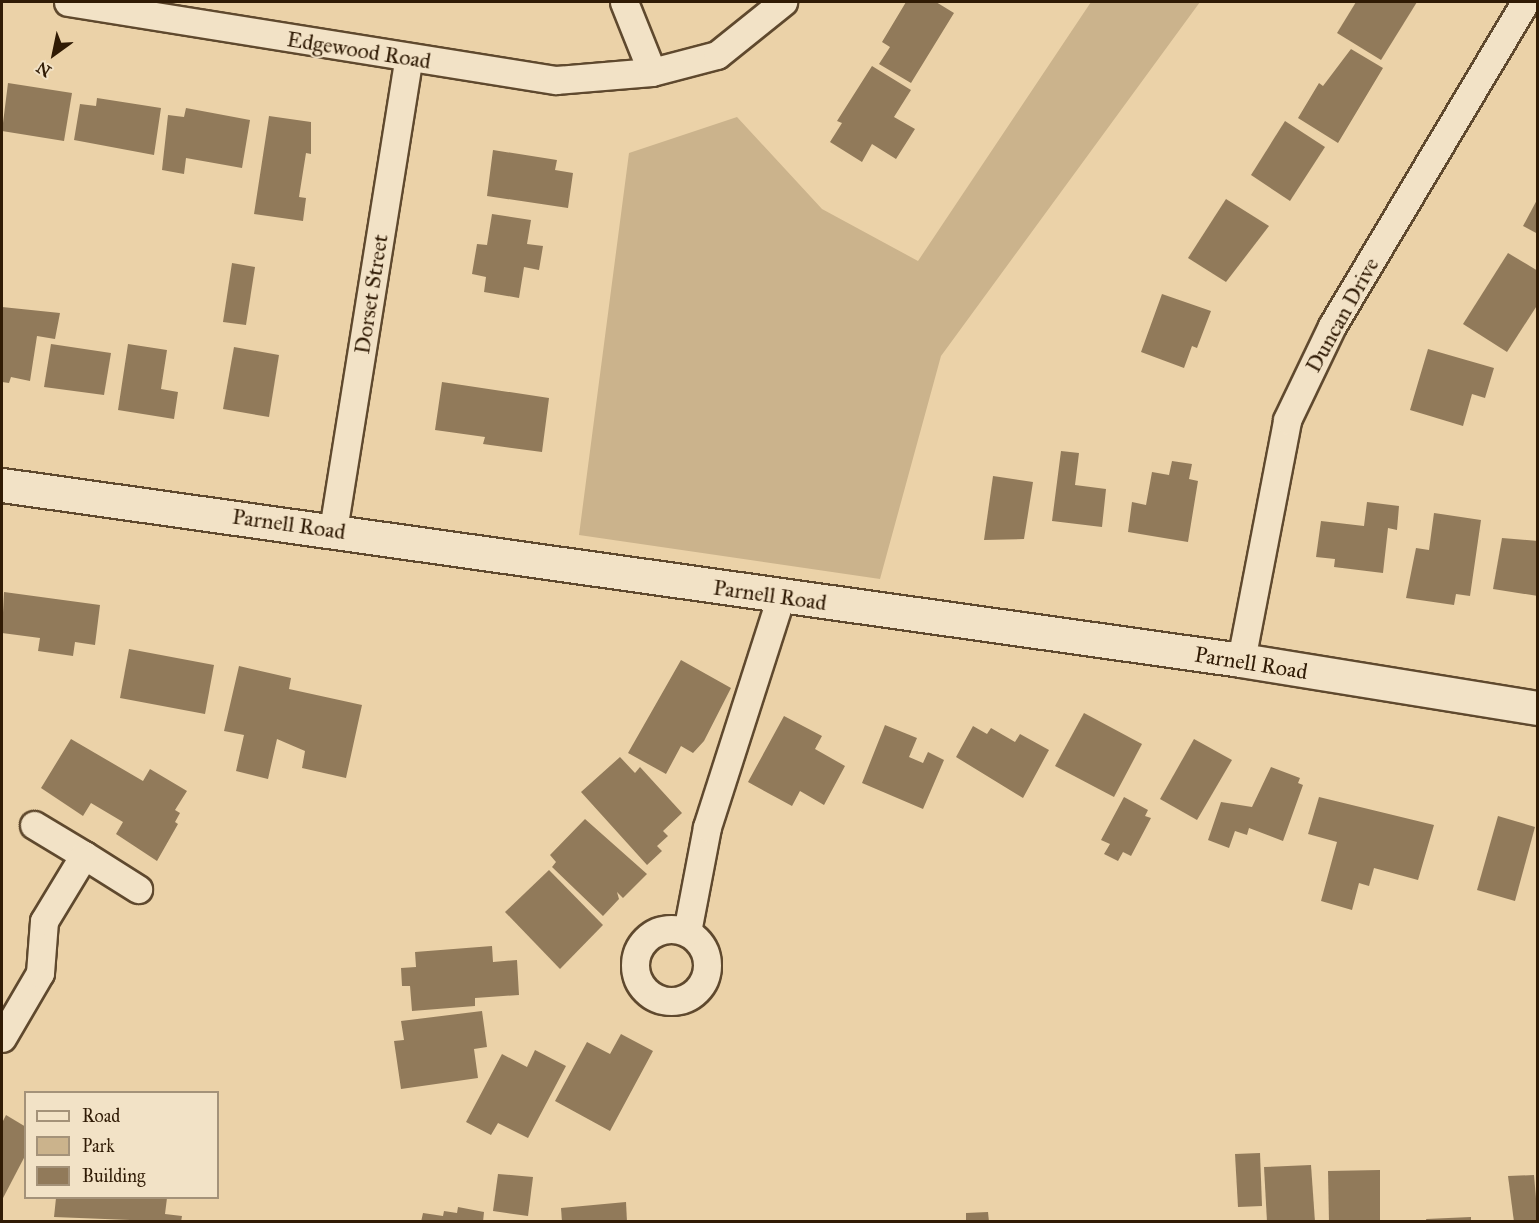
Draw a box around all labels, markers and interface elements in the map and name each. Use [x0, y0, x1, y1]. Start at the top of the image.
north arrow [24, 24, 84, 84]
street label: Edgewood Road [285, 26, 433, 74]
text: N [33, 58, 55, 81]
street label: Dorset Street [348, 232, 394, 356]
street label: Duncan Drive [1300, 253, 1384, 377]
street label: Parnell Road [231, 503, 347, 545]
street label: Parnell Road [712, 574, 828, 616]
street label: Parnell Road [1192, 641, 1310, 685]
legend [24, 1091, 219, 1199]
text: Road [82, 1105, 120, 1127]
text: Park [82, 1135, 115, 1157]
text: Building [82, 1165, 145, 1187]

